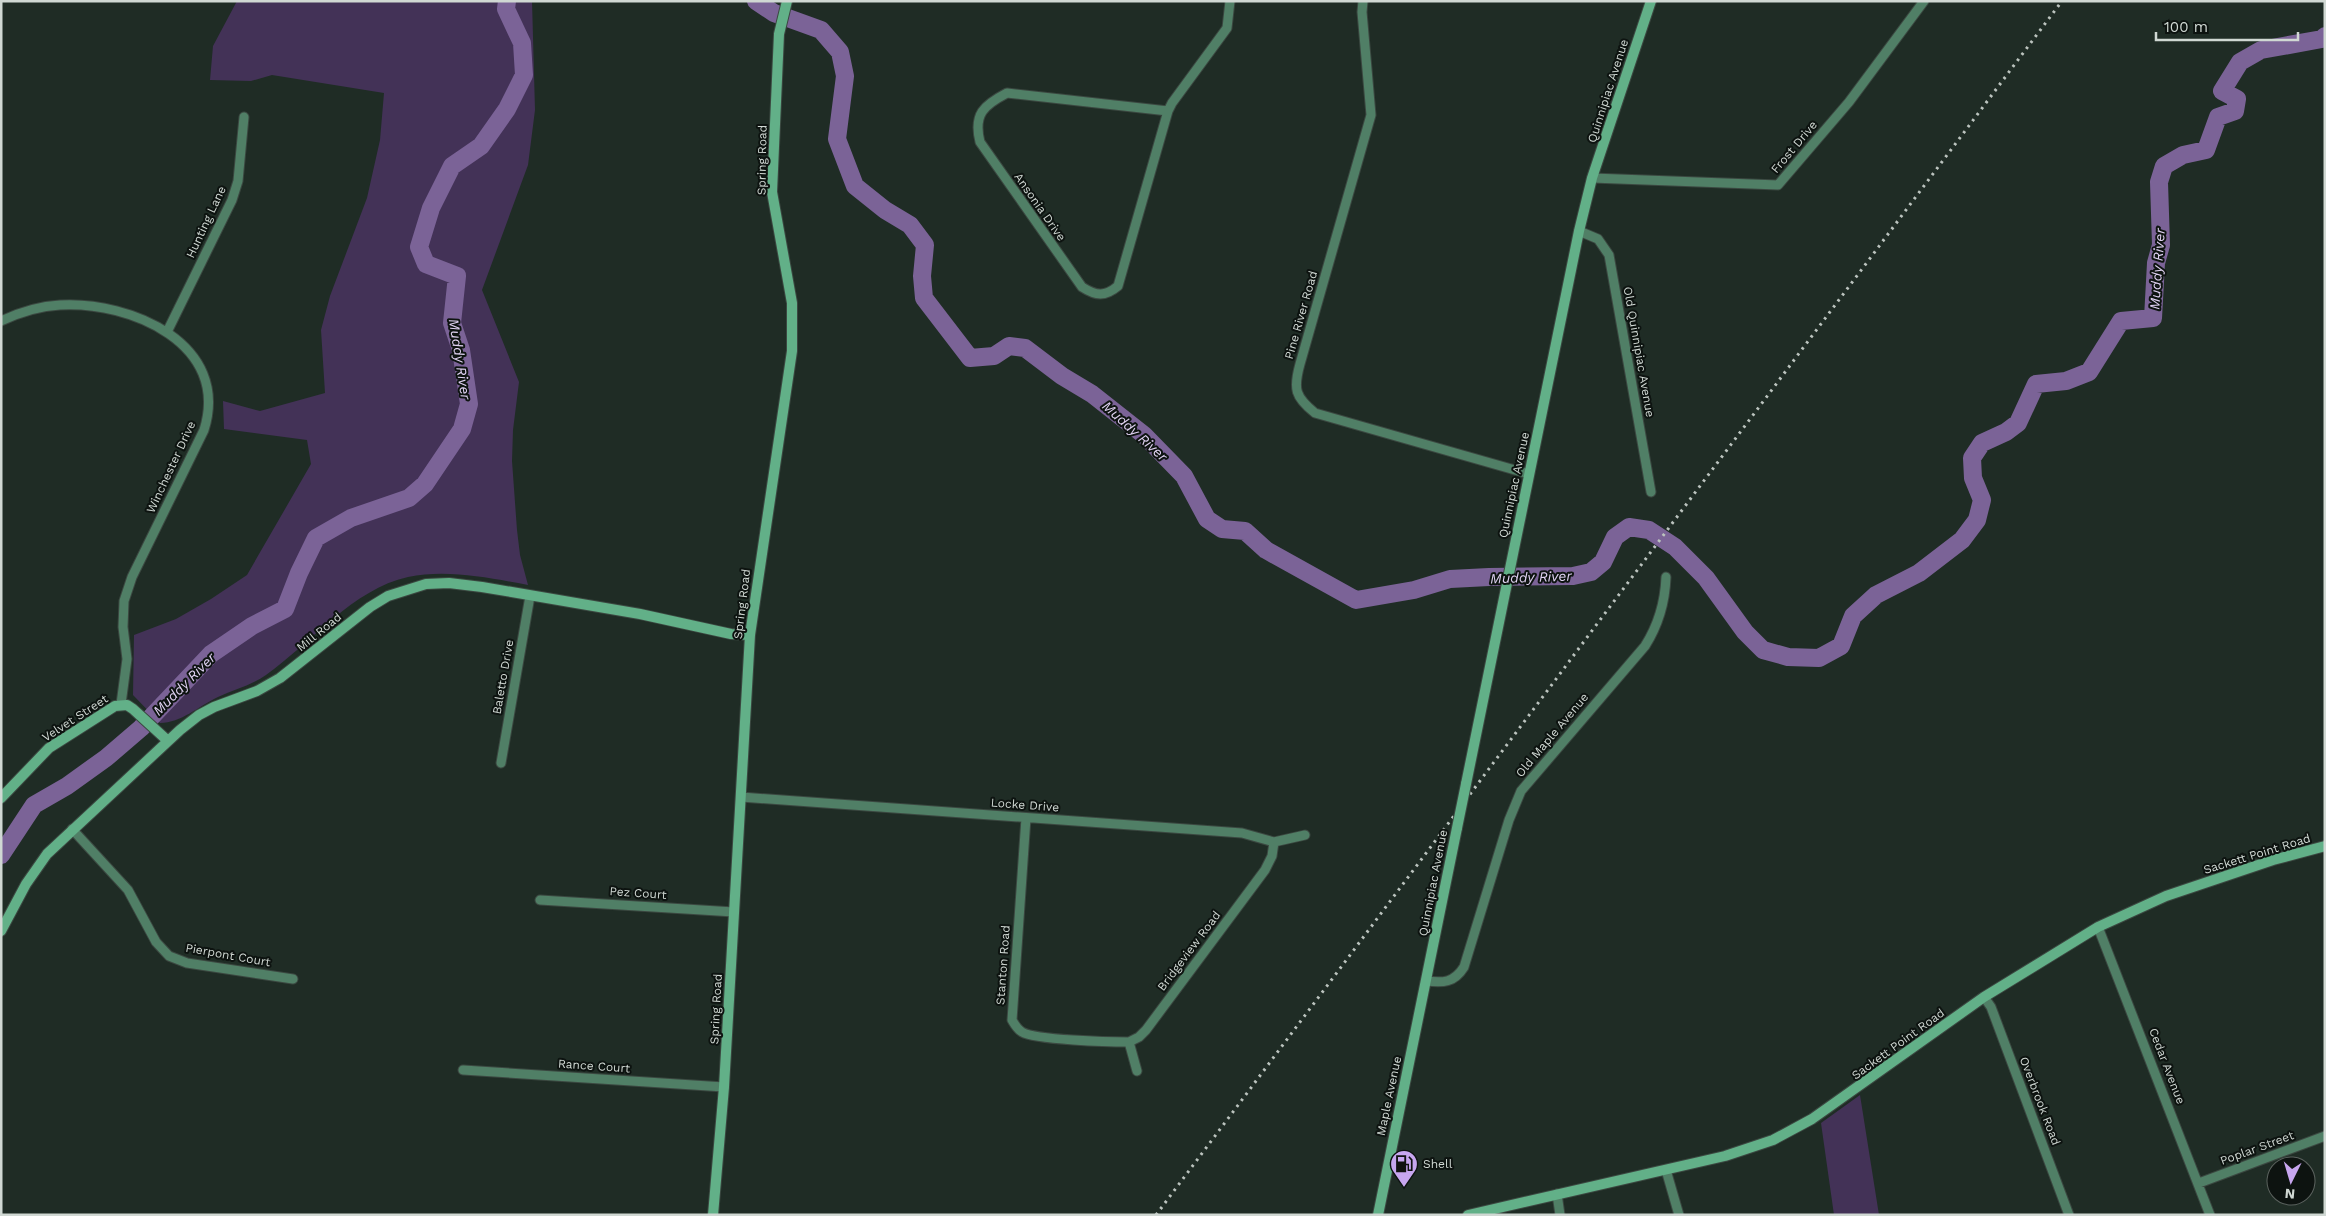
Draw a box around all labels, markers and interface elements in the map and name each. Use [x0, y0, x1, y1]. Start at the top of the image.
scale bar [2156, 10, 2298, 42]
text: 100 m [2164, 18, 2208, 36]
street label: Quinnipiac Avenue [1585, 37, 1631, 144]
street label: Frost Drive [1768, 118, 1820, 176]
street label: Spring Road [754, 125, 770, 195]
street label: Ansonia Drive [1011, 170, 1069, 244]
street label: Hunting Lane [183, 184, 229, 260]
water label: Muddy River [2146, 227, 2168, 310]
street label: Pine River Road [1282, 269, 1320, 361]
street label: Old Quinnipiac Avenue [1621, 286, 1657, 418]
water label: Muddy River [446, 317, 474, 401]
water label: Muddy River [1099, 398, 1171, 465]
street label: Winchester Drive [144, 419, 199, 515]
street label: Quinnipiac Avenue [1496, 431, 1532, 539]
street label: Spring Road [731, 568, 753, 640]
water label: Muddy River [1490, 568, 1573, 586]
street label: Mill Road [294, 610, 344, 654]
street label: Baletto Drive [490, 639, 516, 715]
water label: Muddy River [149, 649, 219, 719]
street label: Old Maple Avenue [1513, 690, 1591, 780]
street label: Velvet Street [39, 691, 111, 745]
street label: Locke Drive [990, 796, 1060, 814]
street label: Quinnipiac Avenue [1416, 829, 1450, 937]
street label: Sackett Point Road [2202, 831, 2312, 877]
street label: Pez Court [609, 884, 667, 902]
street label: Bridgeview Road [1155, 908, 1223, 994]
street label: Stanton Road [993, 925, 1013, 1005]
street label: Pierpont Court [184, 941, 272, 969]
street label: Spring Road [707, 973, 725, 1045]
street label: Sackett Point Road [1849, 1006, 1947, 1082]
street label: Cedar Avenue [2146, 1026, 2188, 1106]
street label: Maple Avenue [1374, 1055, 1404, 1137]
street label: Overbrook Road [2017, 1055, 2063, 1147]
street label: Rance Court [557, 1056, 631, 1076]
street label: Poplar Street [2218, 1128, 2296, 1168]
fuel station icon: Shell [1389, 1149, 1419, 1188]
north arrow [2266, 1156, 2316, 1206]
place label: Shell [1423, 1157, 1453, 1171]
text: N [2284, 1186, 2296, 1202]

